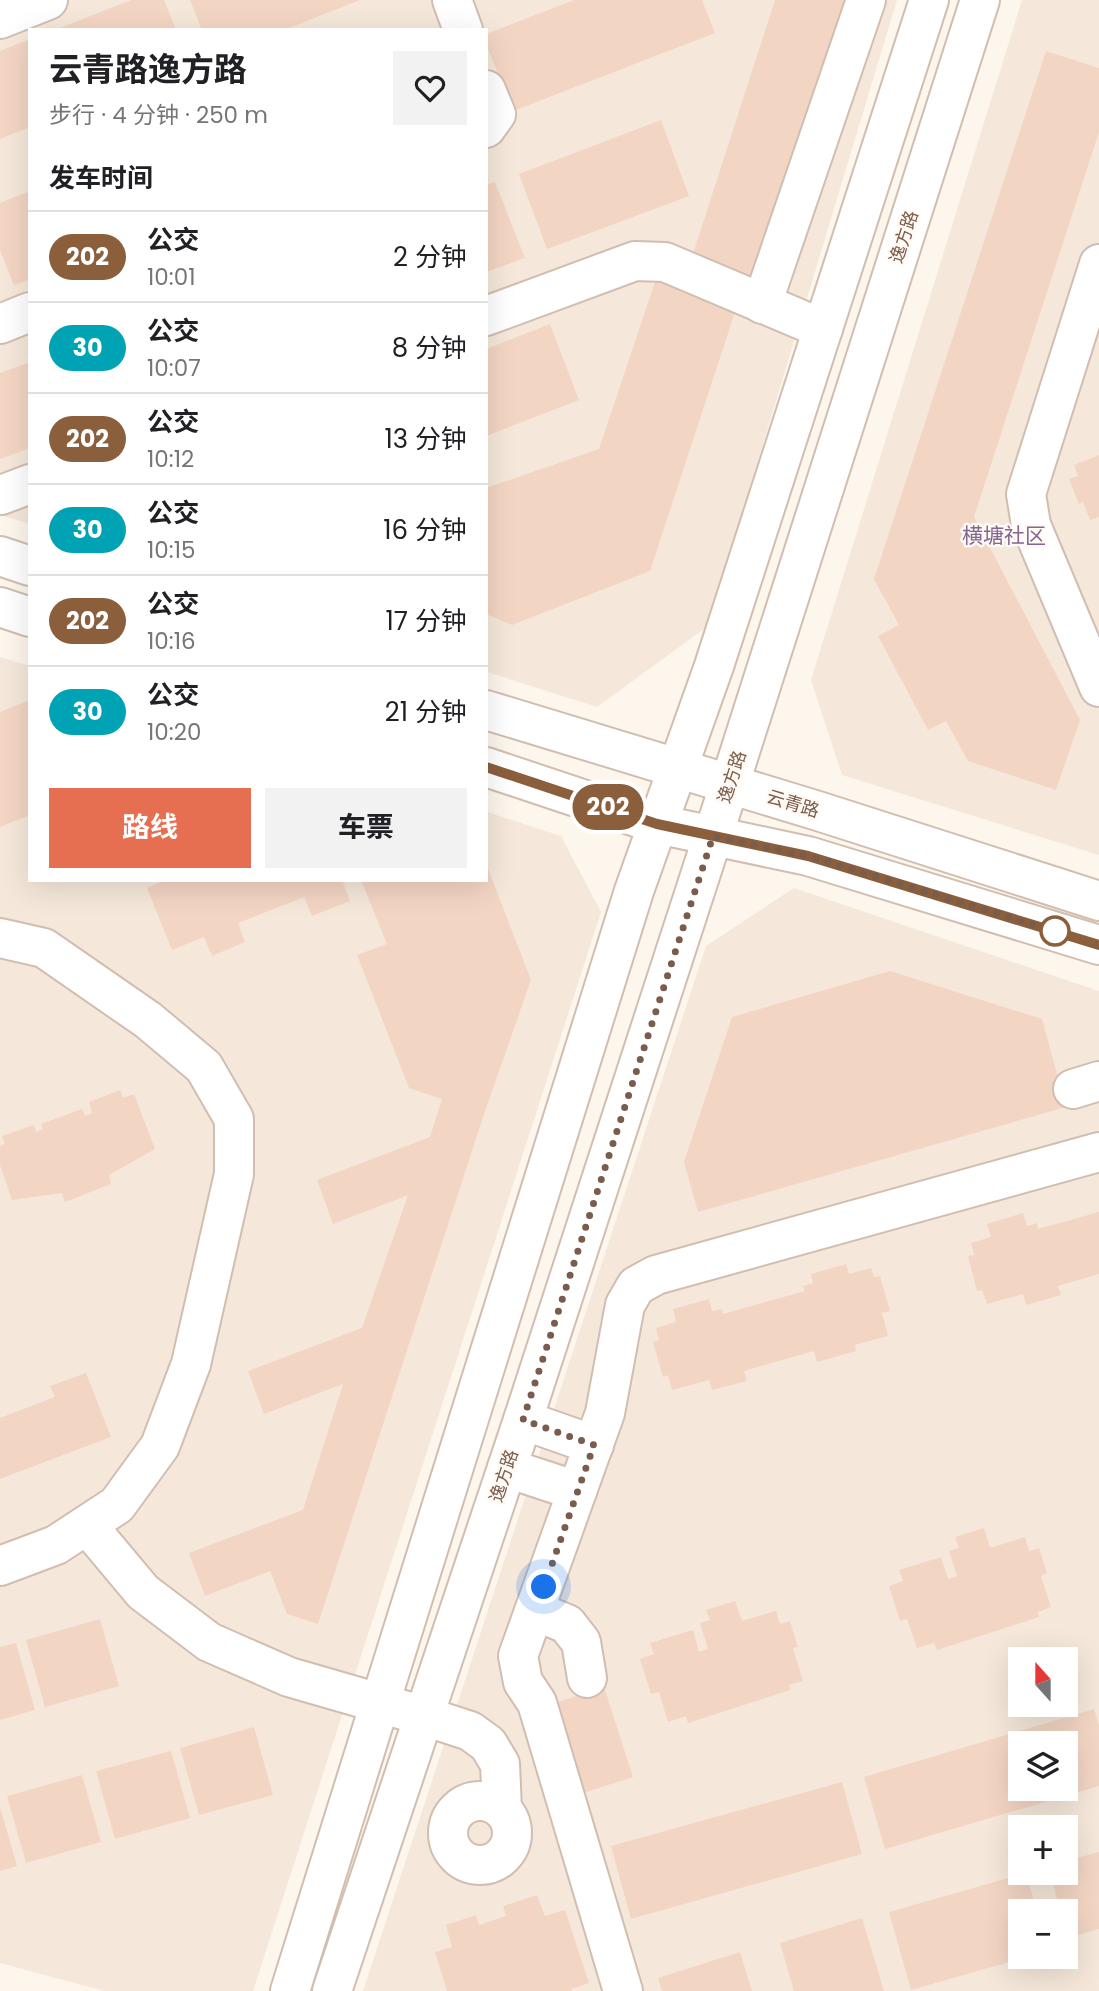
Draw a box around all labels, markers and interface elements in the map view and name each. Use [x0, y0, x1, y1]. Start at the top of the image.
text: 云青路逸方路 [49, 46, 247, 93]
button: heart [393, 51, 467, 125]
text: 步行 · 4 分钟 · 250 m [49, 99, 268, 131]
text: 发车时间 [49, 160, 153, 196]
street label: 逸方路 [883, 207, 924, 266]
text: 公交 [147, 222, 199, 258]
text: 2 分钟 [393, 239, 467, 275]
text: 202 [66, 240, 109, 273]
text: 10:01 [147, 261, 196, 293]
text: 公交 [147, 313, 199, 349]
text: 8 分钟 [392, 330, 467, 366]
text: 30 [72, 331, 103, 364]
text: 10:07 [147, 352, 201, 384]
text: 公交 [147, 404, 199, 440]
text: 13 分钟 [384, 421, 467, 457]
text: 202 [66, 422, 109, 455]
text: 10:12 [147, 443, 194, 475]
text: 公交 [147, 495, 199, 531]
text: 16 分钟 [383, 512, 467, 548]
text: 30 [72, 513, 103, 546]
district label: 横塘社区 [962, 521, 1046, 550]
text: 10:15 [147, 534, 196, 566]
text: 公交 [147, 586, 199, 622]
text: 17 分钟 [386, 603, 467, 639]
text: 202 [66, 604, 109, 637]
text: 10:16 [147, 625, 196, 657]
text: 公交 [147, 677, 199, 713]
text: 21 分钟 [385, 694, 467, 730]
text: 30 [72, 695, 103, 728]
text: 10:20 [147, 716, 201, 748]
street label: 逸方路 [711, 747, 752, 806]
line badge: 202 [568, 784, 648, 830]
street label: 云青路 [764, 784, 823, 823]
button: 路线 [49, 788, 251, 868]
button: 车票 [265, 788, 467, 868]
text: 202 [586, 790, 630, 823]
unlabelled marker [1040, 916, 1070, 946]
street label: 逸方路 [483, 1446, 524, 1505]
your location [526, 1569, 561, 1604]
north arrow [1008, 1647, 1078, 1717]
map controls [1008, 1647, 1078, 1969]
button: layers [1008, 1731, 1078, 1801]
button: + [1008, 1815, 1078, 1885]
button: − [1008, 1899, 1078, 1969]

